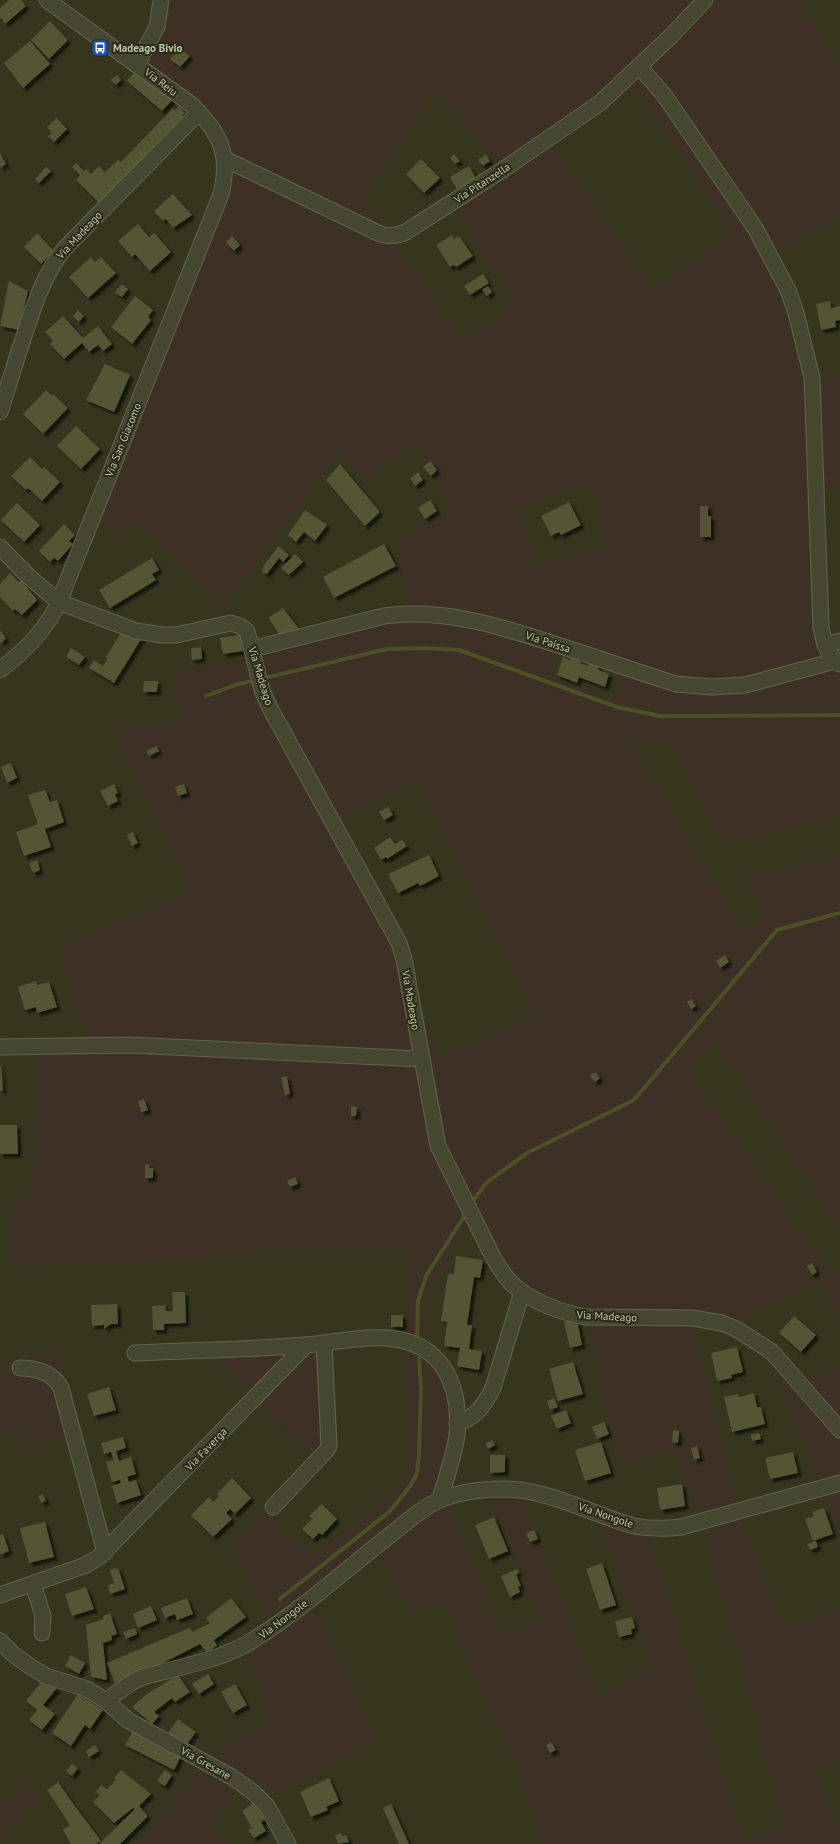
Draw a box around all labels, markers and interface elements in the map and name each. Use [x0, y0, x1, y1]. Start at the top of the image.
bus stop icon: Madeago Bivio [90, 38, 110, 58]
place label: Madeago Bivio [113, 41, 182, 55]
street label: Via Reiu [141, 64, 180, 99]
street label: Via Pitanzella [450, 160, 513, 207]
street label: Via Madeago [53, 208, 105, 263]
street label: Via San Giacomo [101, 401, 144, 480]
street label: Via Paissa [523, 628, 572, 656]
street label: Via Madeago [245, 644, 277, 707]
street label: Via Madeago [399, 968, 423, 1031]
street label: Via Madeago [575, 1307, 638, 1325]
street label: Via Faverga [181, 1424, 230, 1474]
street label: Via Nongole [576, 1499, 636, 1531]
street label: Via Nongole [255, 1596, 311, 1642]
street label: Via Gresane [178, 1743, 234, 1783]

